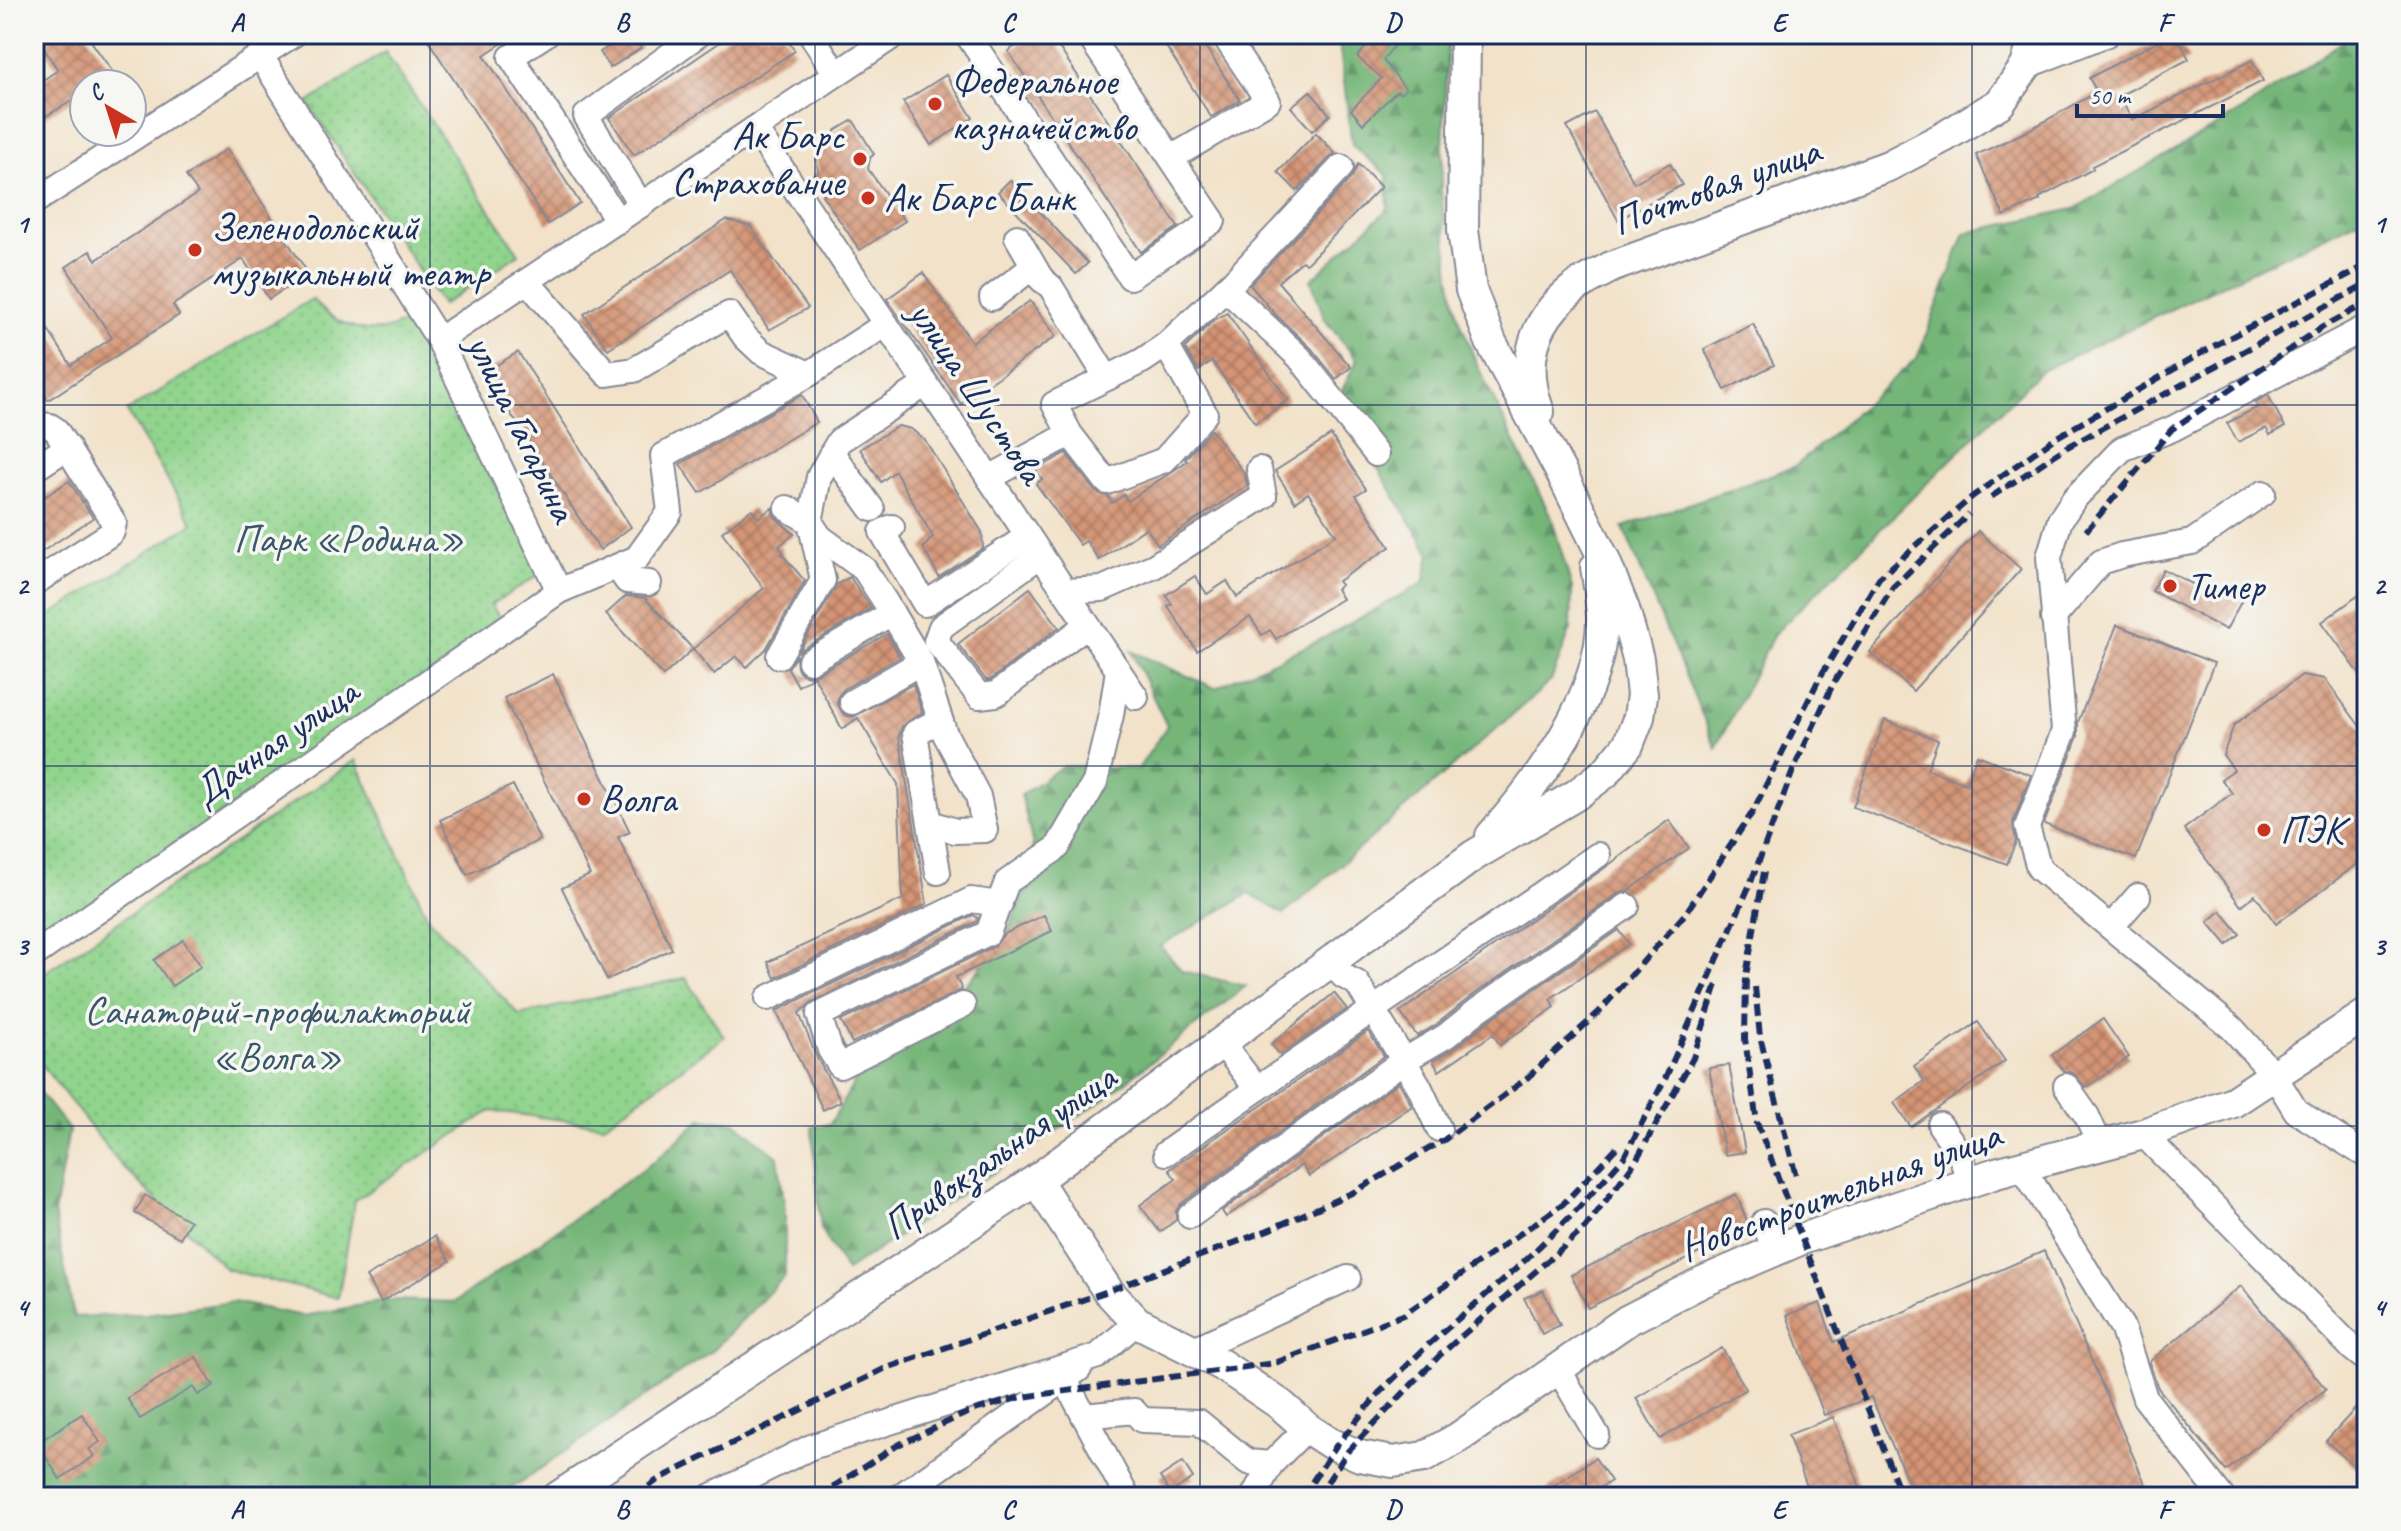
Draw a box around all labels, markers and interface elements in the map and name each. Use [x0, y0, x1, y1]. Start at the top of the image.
text: A [230, 6, 245, 39]
text: B [615, 6, 631, 39]
text: C [1002, 6, 1018, 39]
text: D [1385, 6, 1403, 39]
text: E [1772, 6, 1790, 39]
text: F [2158, 6, 2176, 39]
place label: Федеральное казначейство [951, 56, 1138, 152]
north arrow [68, 68, 148, 148]
scale bar [2077, 68, 2223, 118]
text: С [83, 77, 112, 108]
text: 50 m [2089, 81, 2132, 111]
marker: Федеральное казначейство [926, 95, 944, 113]
place label: Ак Барс Страхование [672, 111, 847, 207]
street label: Почтовая улица [1605, 124, 1829, 247]
marker: Ак Барс Страхование [851, 150, 869, 168]
place label: Ак Барс Банк [884, 173, 1077, 223]
marker: Ак Барс Банк [859, 189, 877, 207]
place label: Зеленодольский музыкальный театр [211, 202, 492, 298]
text: 1 [16, 208, 31, 241]
text: 1 [2373, 208, 2388, 241]
marker: Зеленодольский музыкальный театр [186, 241, 204, 259]
street label: улица Шустова [896, 289, 1058, 496]
street label: улица Гагарина [454, 324, 590, 532]
park label: Парк «Родина» [234, 514, 464, 564]
place label: Тимер [2186, 561, 2267, 611]
text: 2 [16, 569, 30, 602]
text: 2 [2373, 569, 2387, 602]
marker: Тимер [2161, 577, 2179, 595]
street label: Дачная улица [182, 665, 371, 817]
place label: Волга [600, 774, 679, 824]
marker: Волга [575, 790, 593, 808]
place label: ПЭК [2280, 805, 2352, 855]
marker: ПЭК [2255, 821, 2273, 839]
text: 3 [16, 930, 30, 963]
text: 3 [2373, 930, 2387, 963]
park label: Санаторий-профилакторий «Волга» [84, 986, 472, 1082]
street label: Привокзальная улица [872, 1051, 1128, 1251]
street label: Новостроительная улица [1673, 1109, 2010, 1272]
text: 4 [16, 1291, 31, 1324]
text: 4 [2373, 1291, 2388, 1324]
text: A [230, 1493, 245, 1526]
text: B [615, 1493, 631, 1526]
text: C [1002, 1493, 1018, 1526]
text: D [1385, 1493, 1403, 1526]
text: E [1772, 1493, 1790, 1526]
text: F [2158, 1493, 2176, 1526]

